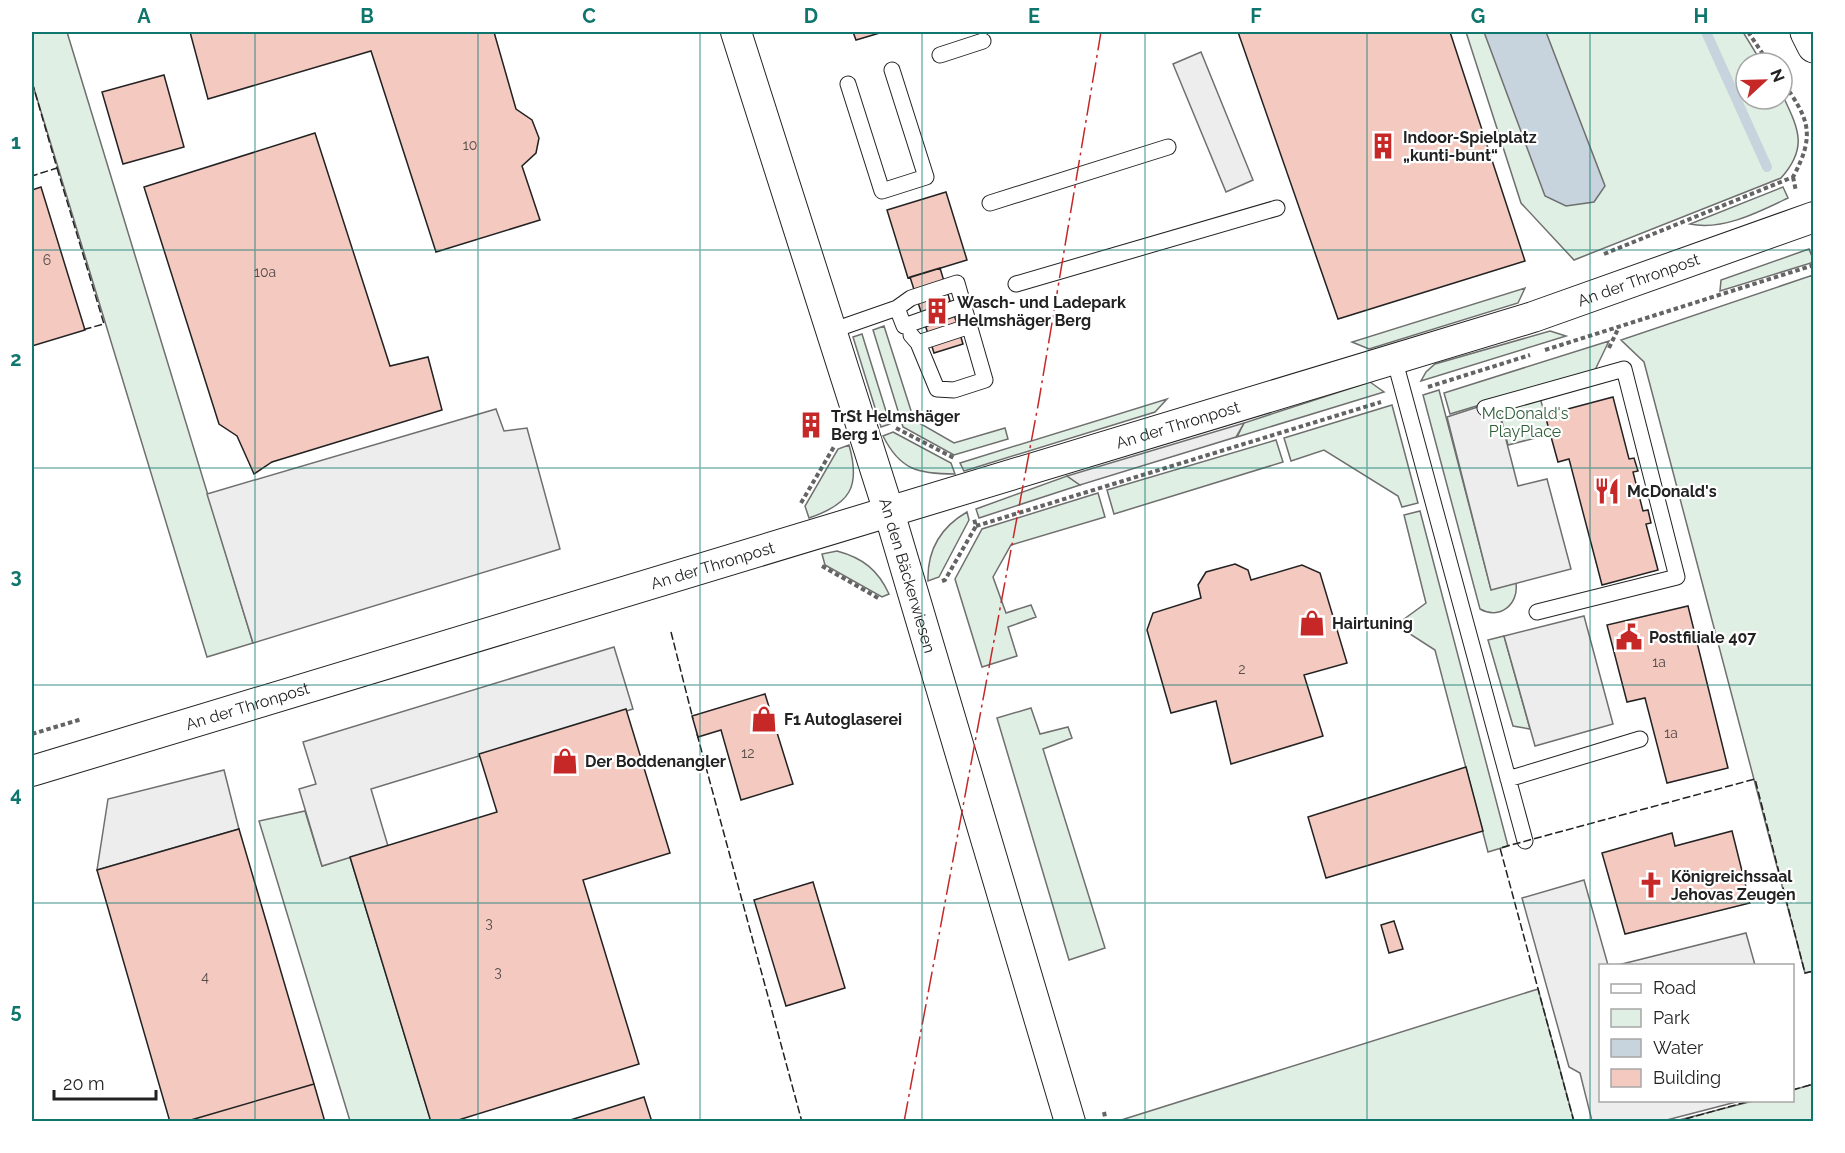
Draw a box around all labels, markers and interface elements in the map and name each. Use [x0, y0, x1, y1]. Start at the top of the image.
text: A [137, 4, 151, 28]
text: B [360, 4, 374, 28]
text: C [582, 4, 596, 28]
text: D [804, 4, 818, 28]
text: E [1028, 4, 1040, 28]
text: F [1250, 4, 1262, 28]
text: G [1471, 4, 1485, 28]
text: H [1694, 4, 1708, 28]
north arrow [1734, 51, 1794, 111]
text: N [1766, 66, 1789, 85]
place label: Indoor-Spielplatz „kunti-bunt“ [1403, 128, 1537, 165]
text: 1 [11, 130, 21, 154]
building icon: Indoor-Spielplatz „kunti-bunt“ [1368, 131, 1398, 161]
house number: 10 [463, 137, 477, 153]
street label: An der Thronpost [1575, 249, 1703, 310]
house number: 6 [43, 252, 51, 268]
house number: 10a [254, 264, 276, 280]
place label: Wasch- und Ladepark Helmshäger Berg [957, 293, 1126, 330]
building icon: Wasch- und Ladepark Helmshäger Berg [922, 296, 952, 326]
text: 2 [10, 347, 22, 371]
street label: An der Thronpost [1114, 397, 1242, 452]
park label: McDonald's PlayPlace [1482, 404, 1569, 441]
place label: TrSt Helmshäger Berg 1 [831, 407, 960, 444]
building icon: TrSt Helmshäger Berg 1 [796, 410, 826, 440]
restaurant icon: McDonald's [1592, 476, 1622, 506]
place label: McDonald's [1627, 482, 1717, 501]
street label: An den Bäckerwiesen [876, 496, 940, 655]
street label: An der Thronpost [648, 537, 777, 593]
text: 3 [10, 564, 22, 588]
shop icon: Hairtuning [1297, 608, 1327, 638]
place label: Hairtuning [1332, 614, 1413, 633]
public building icon: Postfiliale 407 [1614, 622, 1644, 652]
place label: Postfiliale 407 [1649, 628, 1756, 647]
house number: 1a [1652, 654, 1666, 670]
house number: 2 [1238, 661, 1246, 677]
street label: An der Thronpost [183, 678, 312, 734]
shop icon: F1 Autoglaserei [749, 704, 779, 734]
place label: F1 Autoglaserei [784, 710, 902, 729]
house number: 1a [1664, 725, 1678, 741]
house number: 12 [741, 745, 755, 761]
shop icon: Der Boddenangler [550, 746, 580, 776]
place label: Der Boddenangler [585, 752, 726, 771]
text: 4 [10, 782, 22, 806]
place label: Königreichssaal Jehovas Zeugen [1671, 867, 1796, 904]
church icon: Königreichssaal Jehovas Zeugen [1636, 870, 1666, 900]
house number: 3 [485, 915, 493, 931]
house number: 3 [494, 964, 502, 980]
legend [1599, 964, 1794, 1102]
house number: 4 [201, 969, 209, 985]
text: Road [1653, 977, 1696, 998]
text: 5 [10, 999, 22, 1023]
text: Park [1653, 1007, 1690, 1028]
text: Water [1653, 1037, 1704, 1058]
scale bar [54, 1063, 156, 1101]
text: Building [1653, 1067, 1721, 1088]
text: 20 m [63, 1073, 105, 1094]

